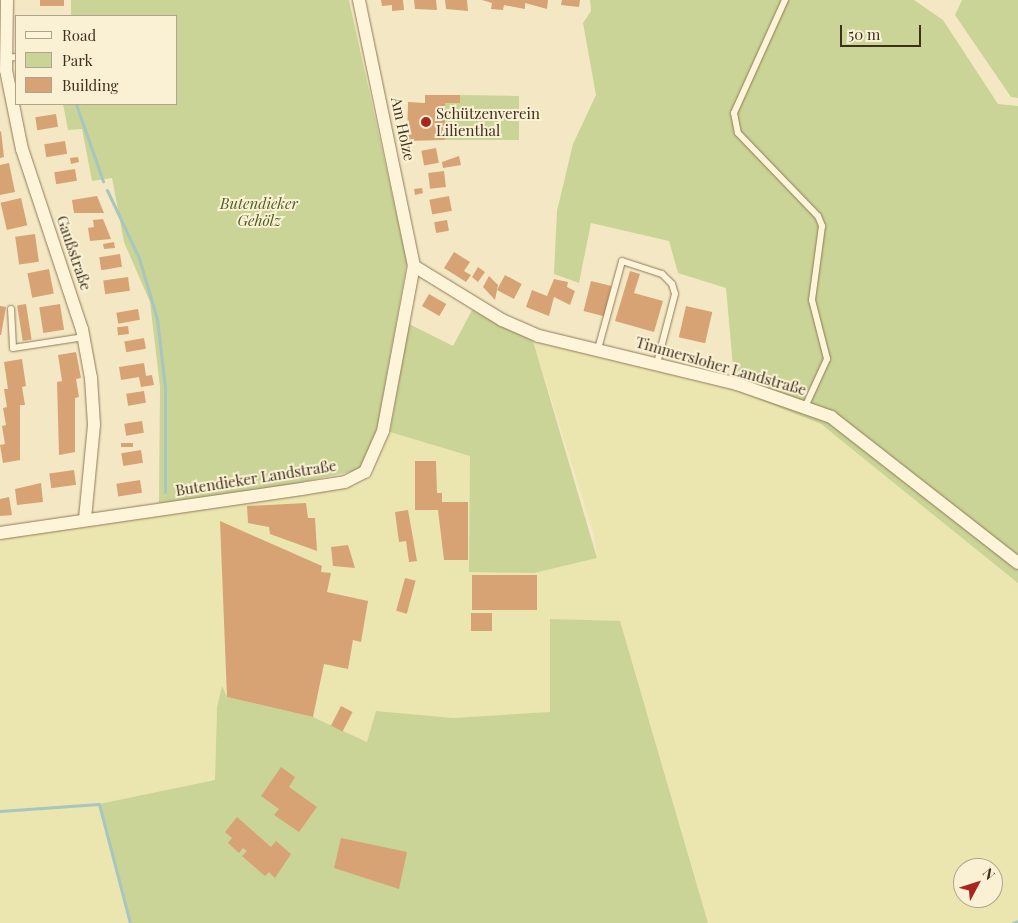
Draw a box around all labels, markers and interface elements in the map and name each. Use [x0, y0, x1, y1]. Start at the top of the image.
legend [15, 15, 178, 105]
scale bar [843, 15, 924, 47]
text: 50 m [848, 24, 880, 44]
text: Road [62, 25, 96, 45]
text: Park [62, 50, 93, 70]
text: Building [62, 75, 118, 95]
street label: Am Holze [387, 95, 419, 163]
place label: Schützenverein Lilienthal [436, 104, 540, 139]
marker: Schützenverein Lilienthal [420, 116, 432, 128]
park label: Butendieker Gehölz [220, 194, 298, 229]
street label: Gaußstraße [53, 213, 95, 293]
street label: Timmersloher Landstraße [634, 333, 808, 399]
street label: Butendieker Landstraße [174, 456, 338, 500]
north arrow [953, 858, 1003, 908]
text: N [979, 864, 1000, 884]

